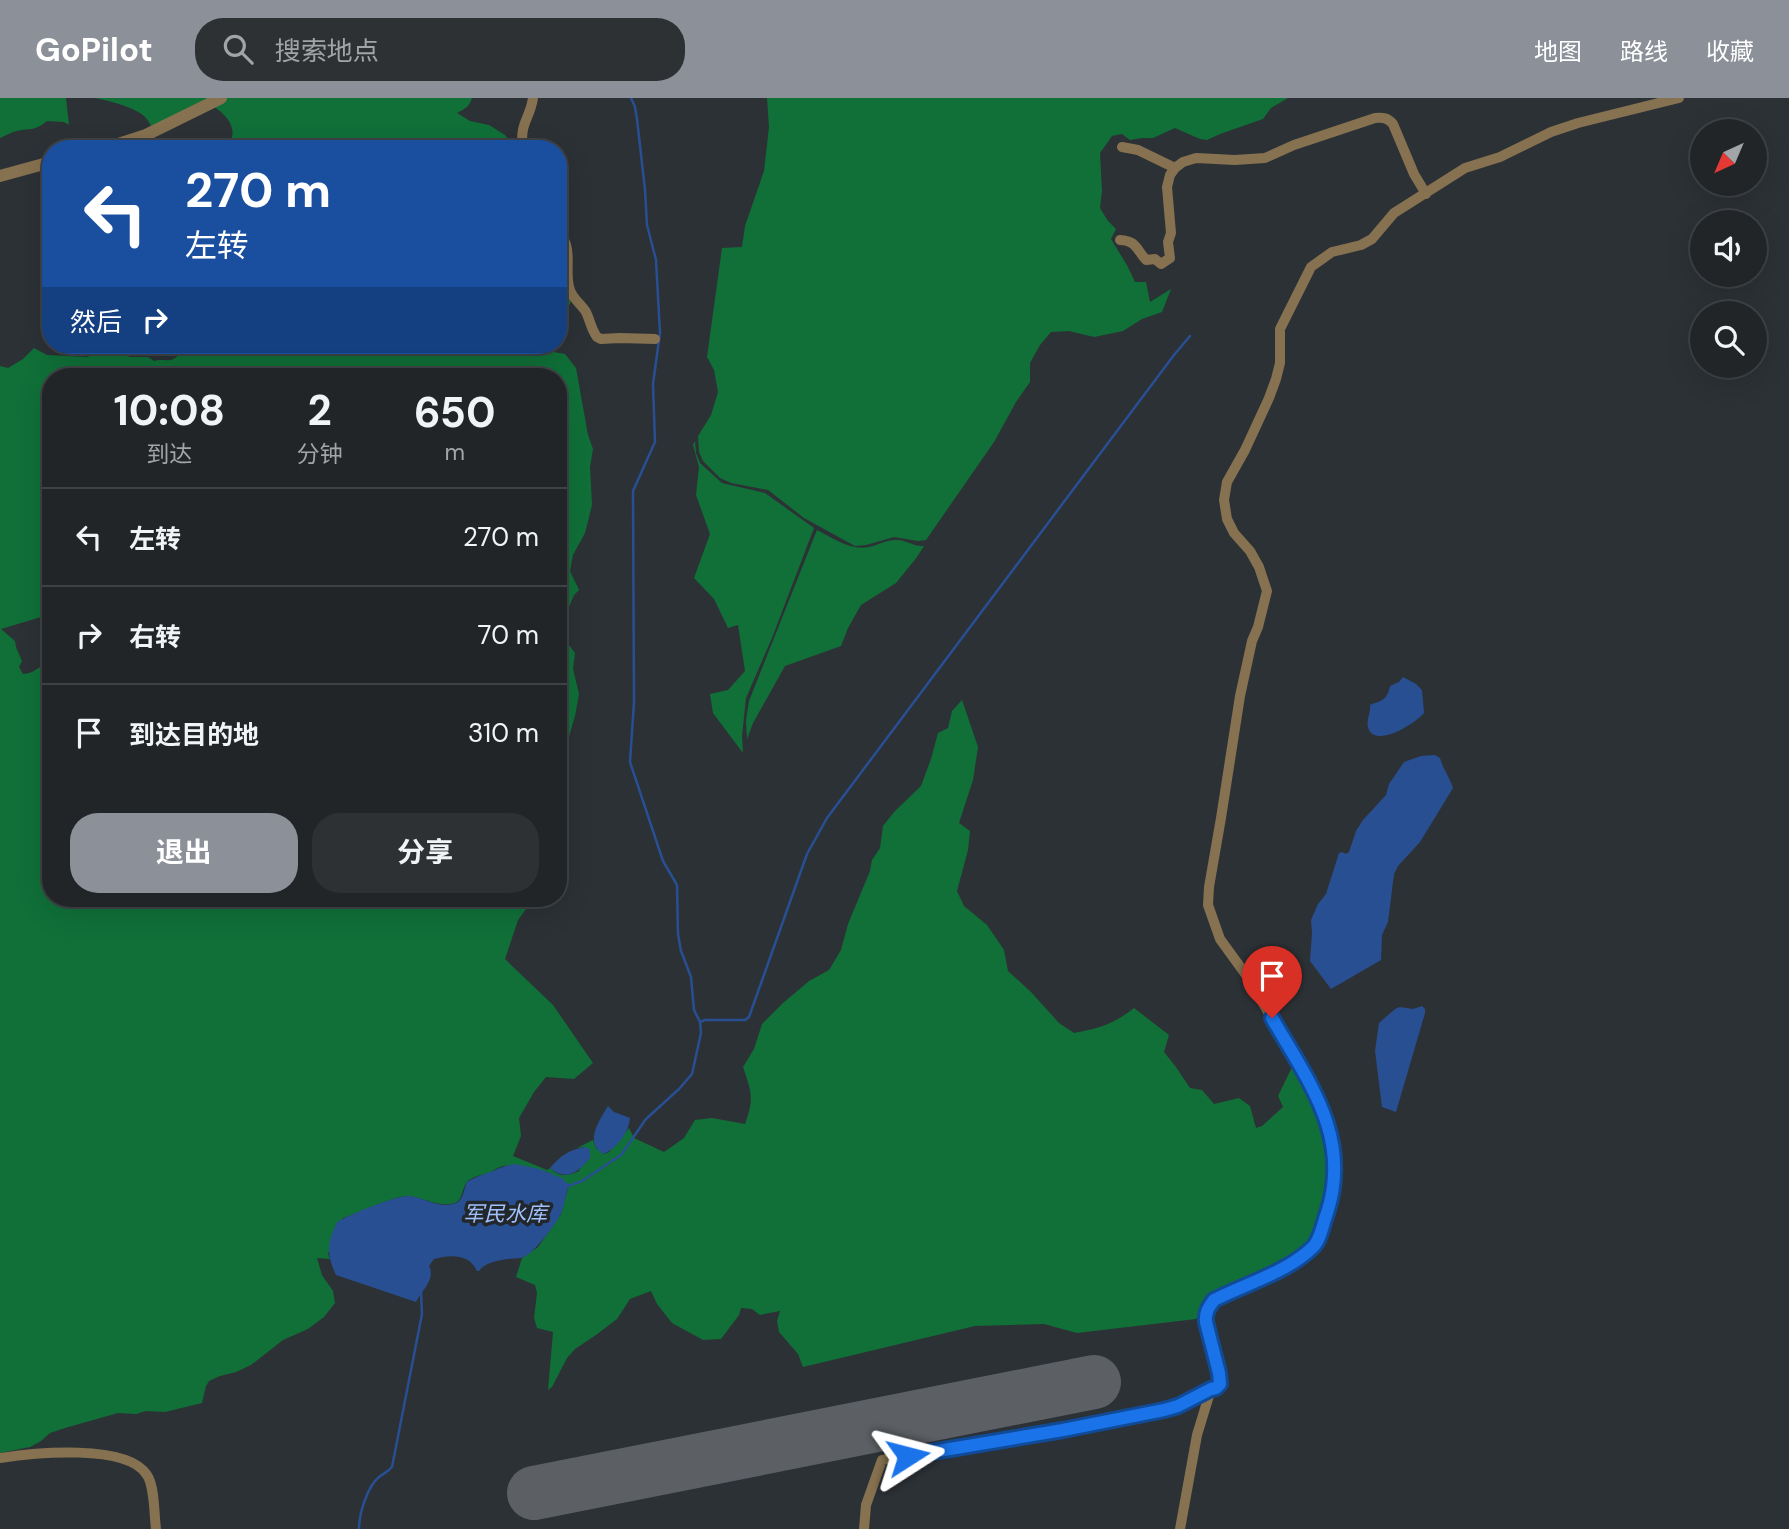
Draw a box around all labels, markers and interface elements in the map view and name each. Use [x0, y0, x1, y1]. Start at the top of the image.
search box [195, 18, 685, 81]
text: GoPilot [35, 28, 153, 71]
icon: search [219, 30, 257, 68]
text: 搜索地点 [275, 34, 379, 68]
text: 地图 [1534, 36, 1582, 67]
text: 路线 [1620, 36, 1668, 67]
text: 收藏 [1706, 36, 1754, 67]
north arrow [1690, 119, 1768, 196]
map controls [1690, 119, 1767, 378]
text: 270 m [185, 158, 331, 222]
icon: left [70, 168, 161, 259]
button: sound [1690, 210, 1767, 287]
text: 左转 [185, 225, 249, 267]
icon: right [136, 301, 174, 339]
button: search [1690, 301, 1767, 378]
text: 然后 [70, 305, 122, 339]
text: 10:08 [113, 383, 225, 438]
text: 2 [307, 383, 332, 438]
text: 650 [414, 385, 496, 440]
text: m [445, 437, 465, 467]
text: 到达 [146, 439, 192, 469]
text: 分钟 [297, 439, 343, 469]
icon: left [70, 518, 108, 556]
text: 270 m [463, 520, 539, 554]
text: 左转 [129, 522, 181, 556]
icon: right [70, 616, 108, 654]
text: 70 m [478, 618, 539, 652]
text: 右转 [129, 620, 181, 654]
icon: arrive [70, 714, 108, 752]
text: 310 m [468, 716, 539, 750]
text: 到达目的地 [129, 718, 259, 752]
button: 退出 [70, 813, 298, 893]
button: 分享 [312, 813, 539, 893]
pin [1242, 946, 1302, 1018]
icon: arrive [1253, 957, 1291, 995]
water label: 军民水库 [463, 1200, 550, 1228]
position arrow [871, 1419, 945, 1493]

